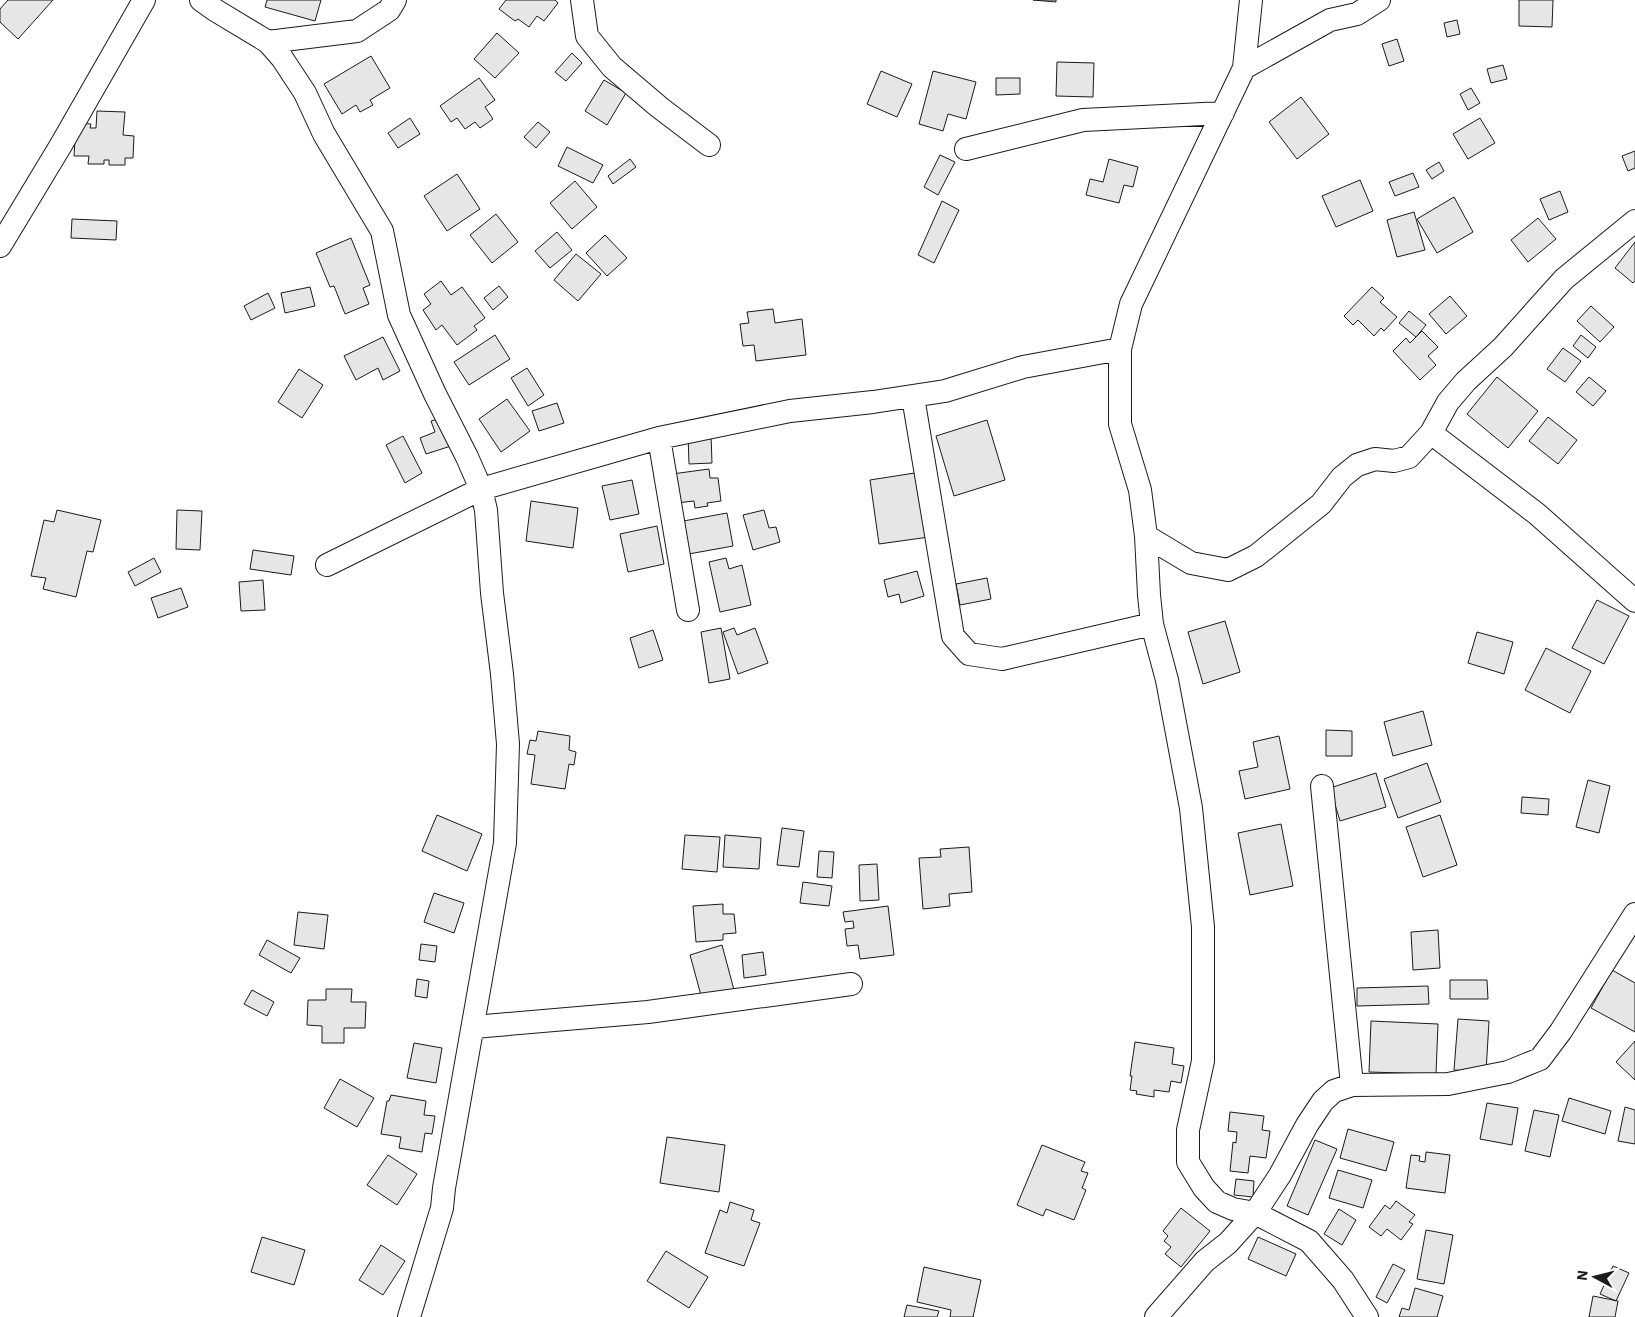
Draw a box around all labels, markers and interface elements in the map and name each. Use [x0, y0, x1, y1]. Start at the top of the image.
north arrow [1570, 1252, 1620, 1302]
text: N [1573, 1269, 1592, 1282]

